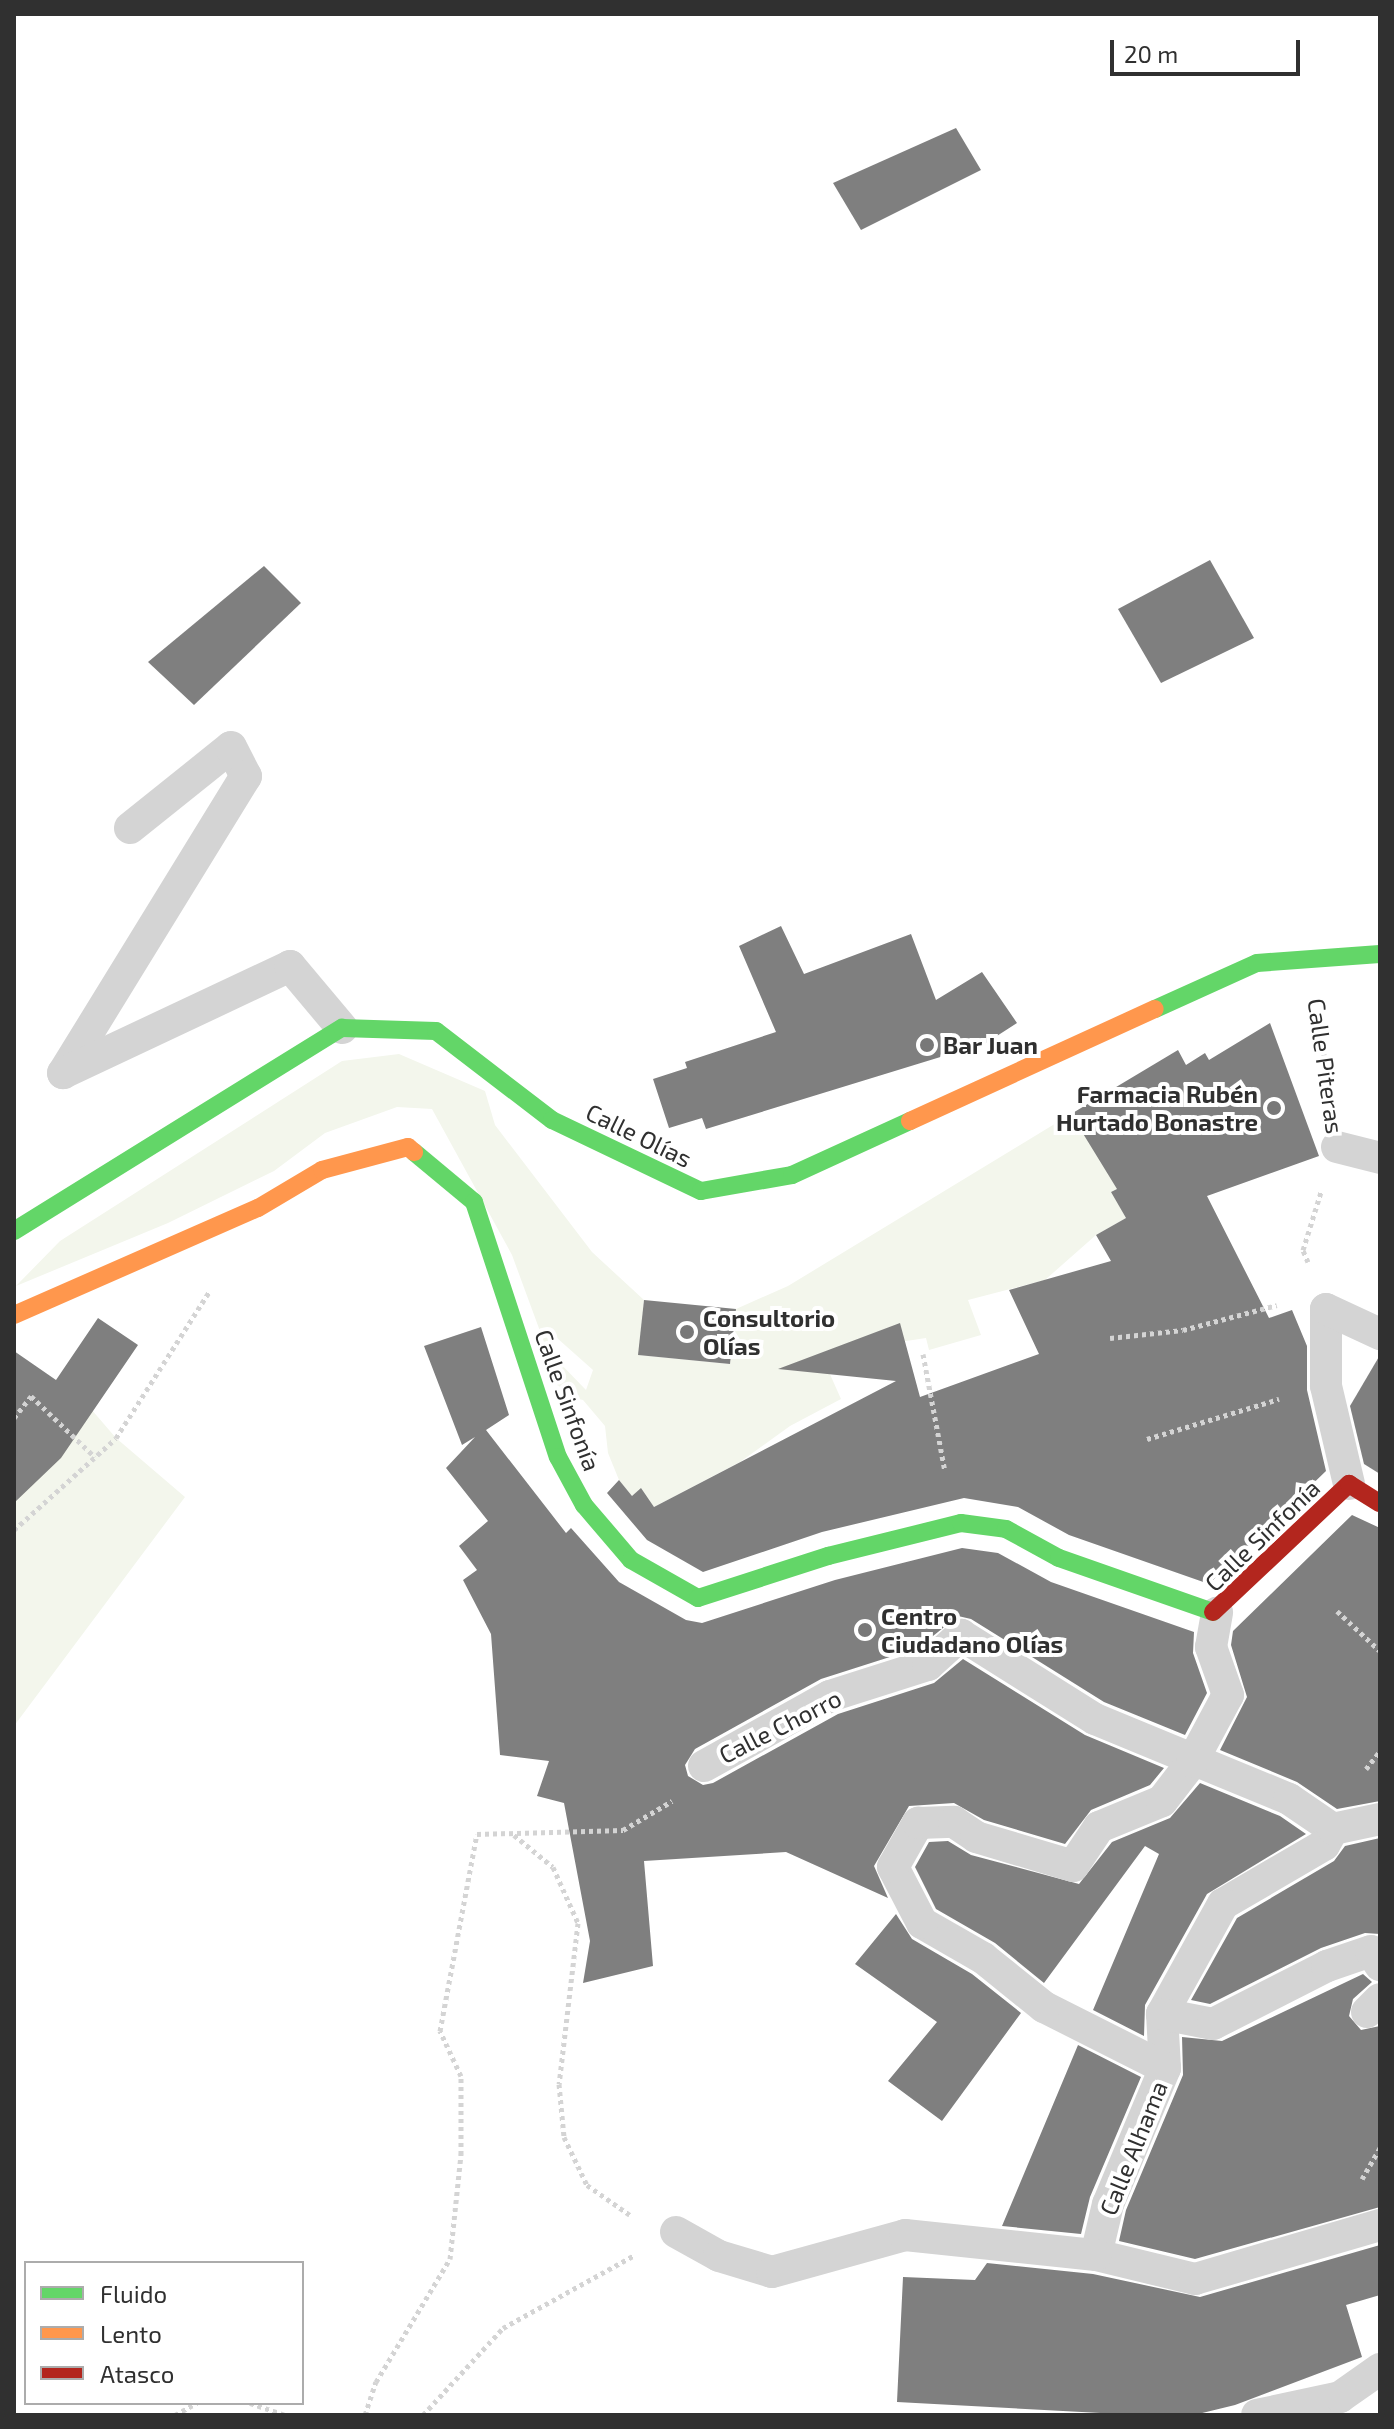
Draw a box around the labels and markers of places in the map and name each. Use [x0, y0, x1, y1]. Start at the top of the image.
place label: Bar Juan [943, 1031, 1039, 1059]
marker: Bar Juan [918, 1036, 936, 1054]
place label: Farmacia Rubén Hurtado Bonastre [1056, 1080, 1258, 1136]
marker: Farmacia Rubén Hurtado Bonastre [1265, 1099, 1283, 1117]
place label: Consultorio Olías [703, 1304, 835, 1360]
marker: Consultorio Olías [678, 1323, 696, 1341]
place label: Centro Ciudadano Olías [881, 1602, 1063, 1658]
marker: Centro Ciudadano Olías [856, 1621, 874, 1639]

